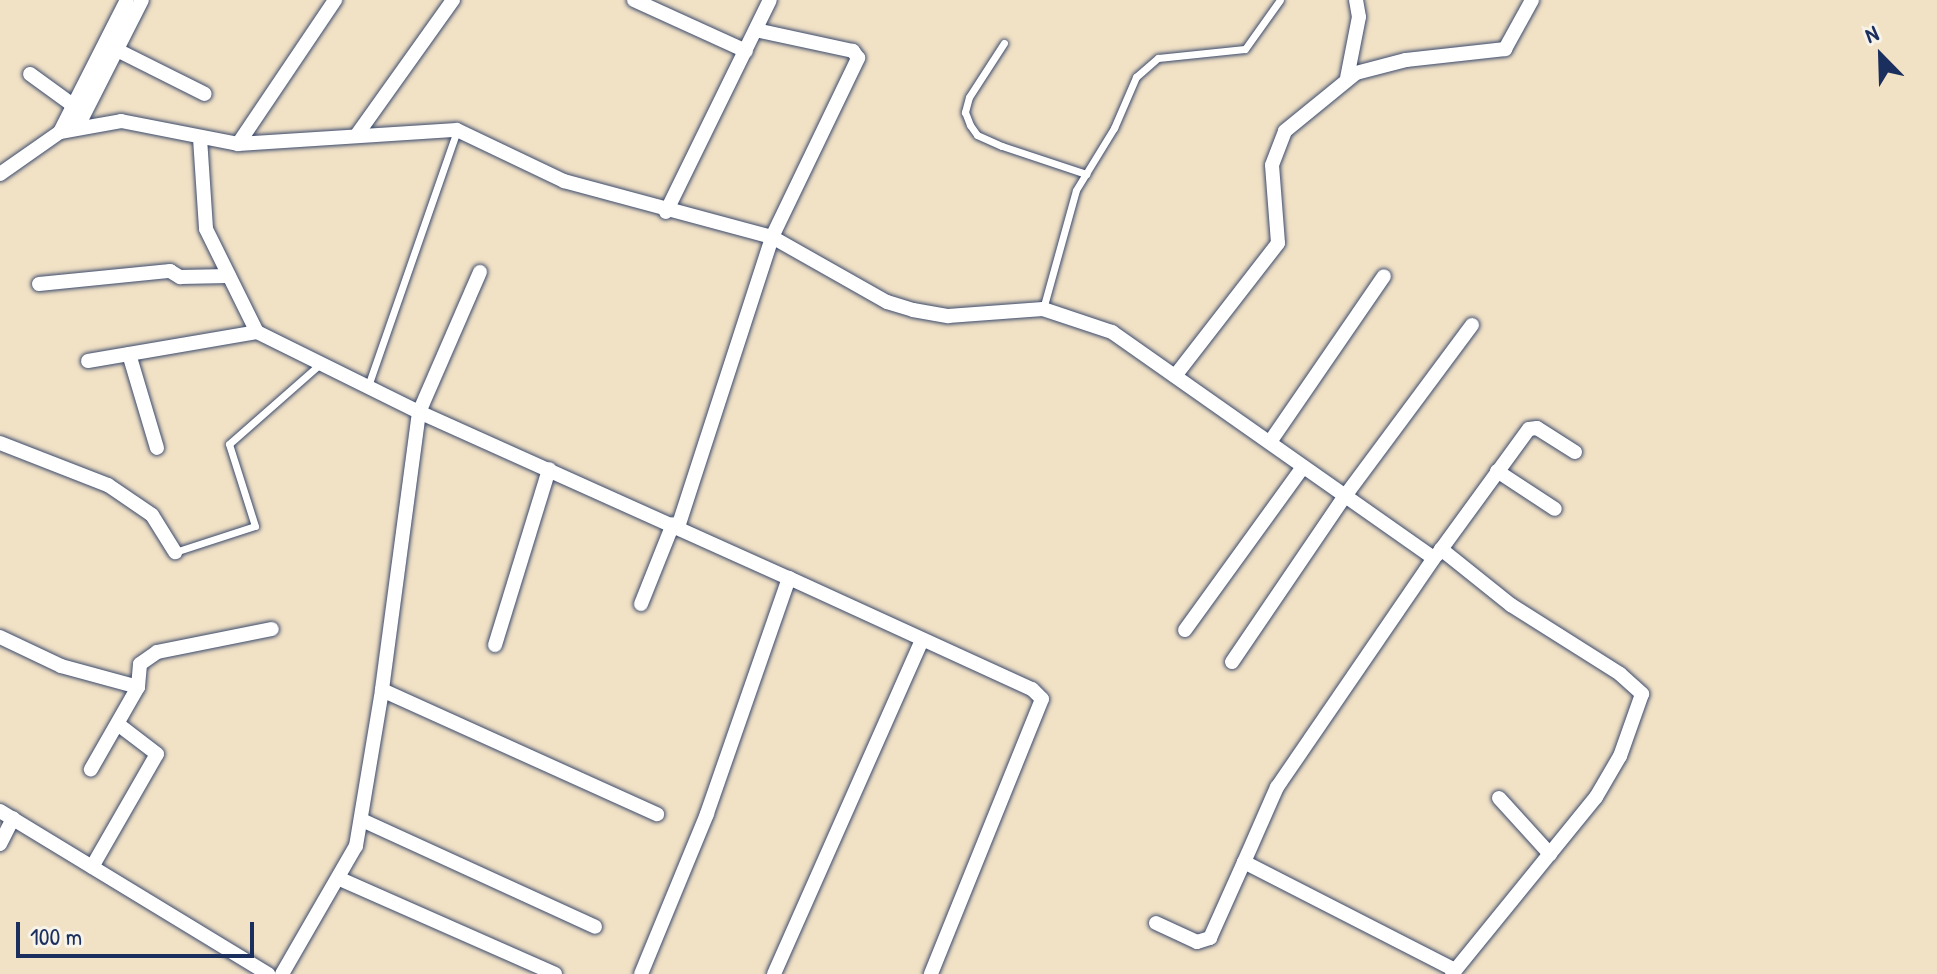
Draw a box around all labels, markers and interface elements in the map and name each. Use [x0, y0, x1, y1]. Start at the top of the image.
north arrow [1841, 16, 1921, 96]
text: N [1860, 18, 1883, 50]
scale bar [20, 906, 258, 956]
text: 100 m [30, 920, 82, 952]

